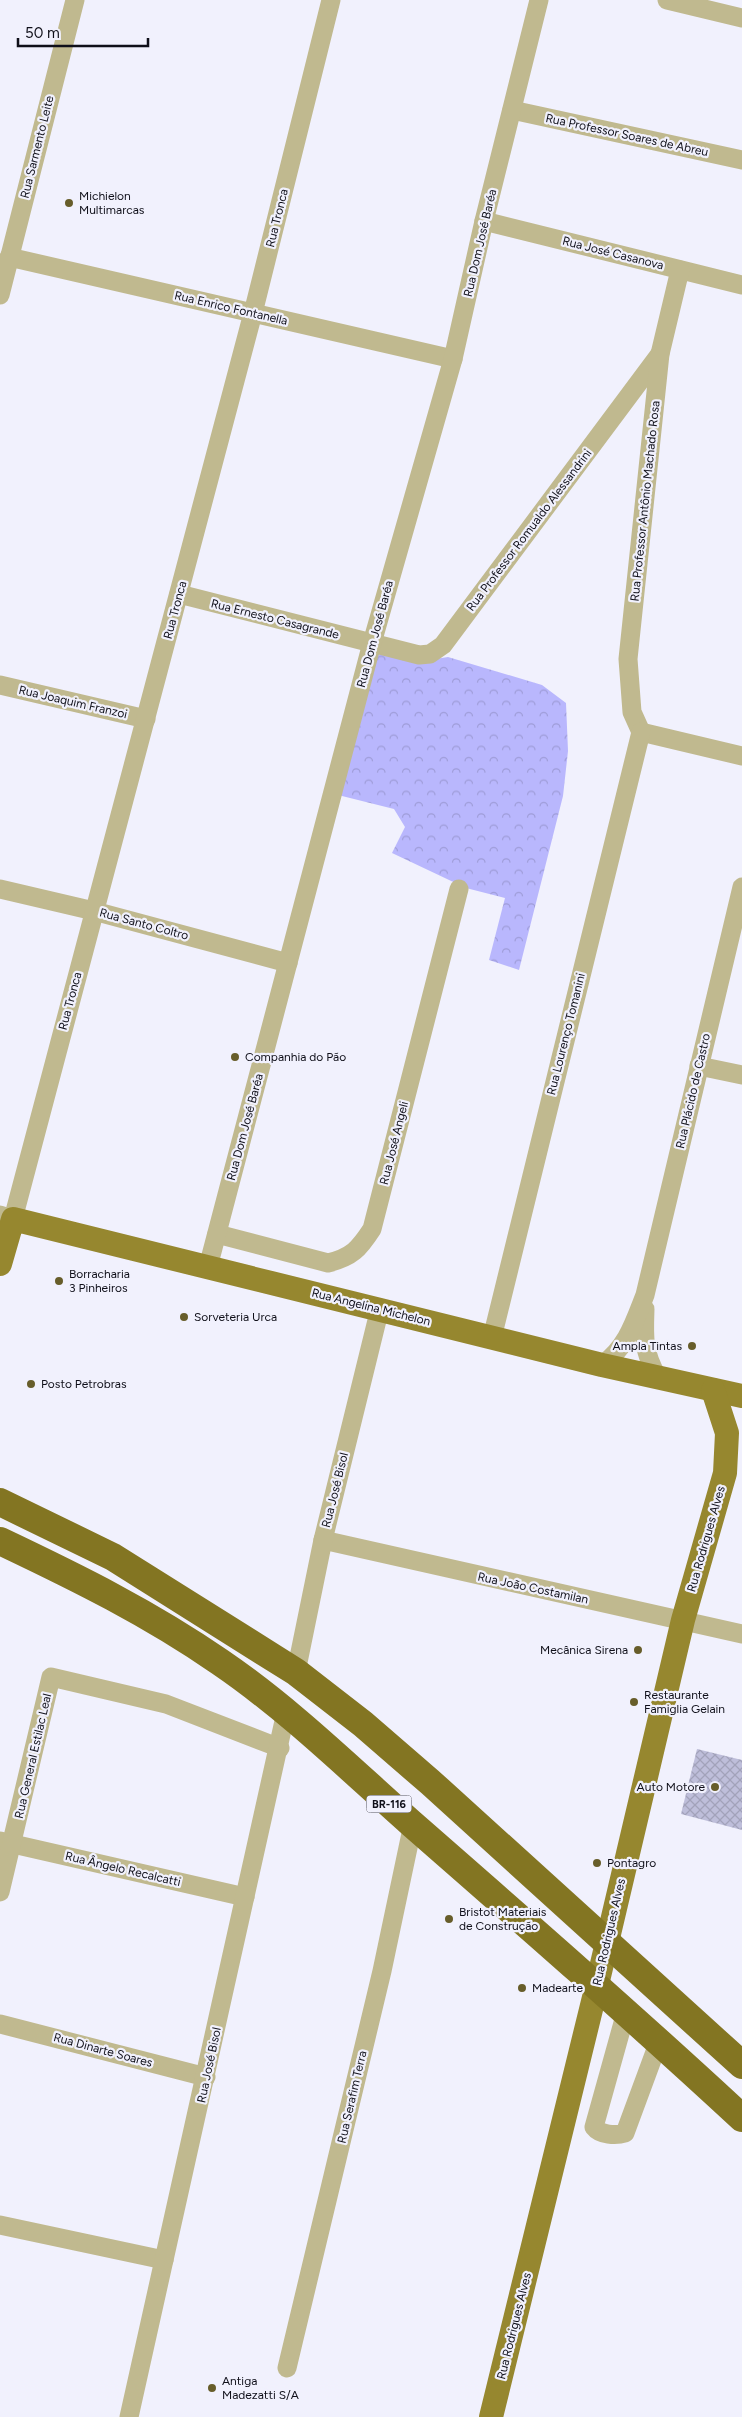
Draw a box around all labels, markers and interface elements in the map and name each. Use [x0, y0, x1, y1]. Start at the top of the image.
scale bar [18, 15, 148, 47]
text: 50 m [25, 24, 60, 42]
street label: Rua Sarmento Leite [17, 94, 57, 200]
street label: Rua Professor Soares de Abreu [544, 111, 710, 159]
street label: Rua Tronca [263, 187, 291, 249]
street label: Rua Dom José Baréa [461, 188, 499, 298]
place label: Michielon Multimarcas [79, 189, 145, 217]
marker: Michielon Multimarcas [63, 197, 75, 209]
street label: Rua José Casanova [561, 234, 665, 272]
street label: Rua Enrico Fontanella [173, 288, 289, 328]
street label: Rua Professor Antônio Machado Rosa [627, 400, 663, 602]
street label: Rua Professor Romualdo Alessandrini [464, 446, 594, 614]
street label: Rua Tronca [161, 579, 189, 641]
street label: Rua Dom José Baréa [354, 579, 396, 689]
street label: Rua Ernesto Casagrande [209, 596, 341, 642]
street label: Rua Joaquim Franzoi [17, 683, 129, 721]
street label: Rua Santo Coltro [98, 905, 190, 943]
street label: Rua Tronca [56, 970, 84, 1032]
street label: Rua Lourenço Tomanini [544, 972, 588, 1096]
street label: Rua Plácido de Castro [673, 1032, 713, 1150]
place label: Companhia do Pão [245, 1050, 346, 1064]
marker: Companhia do Pão [229, 1051, 241, 1063]
street label: Rua Dom José Baréa [224, 1072, 266, 1182]
street label: Rua José Angeli [377, 1100, 411, 1186]
place label: Borracharia 3 Pinheiros [69, 1267, 130, 1295]
marker: Borracharia 3 Pinheiros [53, 1275, 65, 1287]
street label: Rua Angelina Michelon [310, 1285, 432, 1329]
place label: Sorveteria Urca [194, 1310, 277, 1324]
marker: Sorveteria Urca [178, 1311, 190, 1323]
place label: Ampla Tintas [613, 1339, 682, 1353]
marker: Ampla Tintas [686, 1340, 698, 1352]
place label: Posto Petrobras [41, 1377, 127, 1391]
marker: Posto Petrobras [25, 1378, 37, 1390]
street label: Rua José Bisol [319, 1451, 351, 1529]
street label: Rua Rodrigues Alves [684, 1484, 728, 1594]
street label: Rua João Costamilan [476, 1569, 590, 1607]
place label: Mecânica Sirena [540, 1643, 628, 1657]
marker: Mecânica Sirena [632, 1644, 644, 1656]
place label: Restaurante Famiglia Gelain [644, 1688, 725, 1716]
street label: Rua General Estilac Leal [12, 1692, 54, 1820]
marker: Restaurante Famiglia Gelain [628, 1696, 640, 1708]
place label: Auto Motore [637, 1780, 705, 1794]
marker: Auto Motore [709, 1781, 721, 1793]
road number: BR-116 [366, 1796, 412, 1812]
street label: Rua Ângelo Recalcatti [64, 1849, 182, 1889]
place label: Pontagro [607, 1856, 656, 1870]
marker: Pontagro [591, 1857, 603, 1869]
street label: Rua Rodrigues Alves [590, 1877, 628, 1987]
place label: Bristot Materiais de Construção [459, 1905, 547, 1933]
marker: Bristot Materiais de Construção [443, 1913, 455, 1925]
place label: Madearte [532, 1981, 584, 1995]
marker: Madearte [516, 1982, 528, 1994]
street label: Rua José Bisol [194, 2026, 224, 2104]
street label: Rua Dinarte Soares [52, 2030, 154, 2070]
street label: Rua Serafim Terra [335, 2049, 369, 2145]
street label: Rua Rodrigues Alves [494, 2271, 534, 2381]
place label: Antiga Madezatti S/A [222, 2374, 299, 2402]
marker: Antiga Madezatti S/A [206, 2382, 218, 2394]

